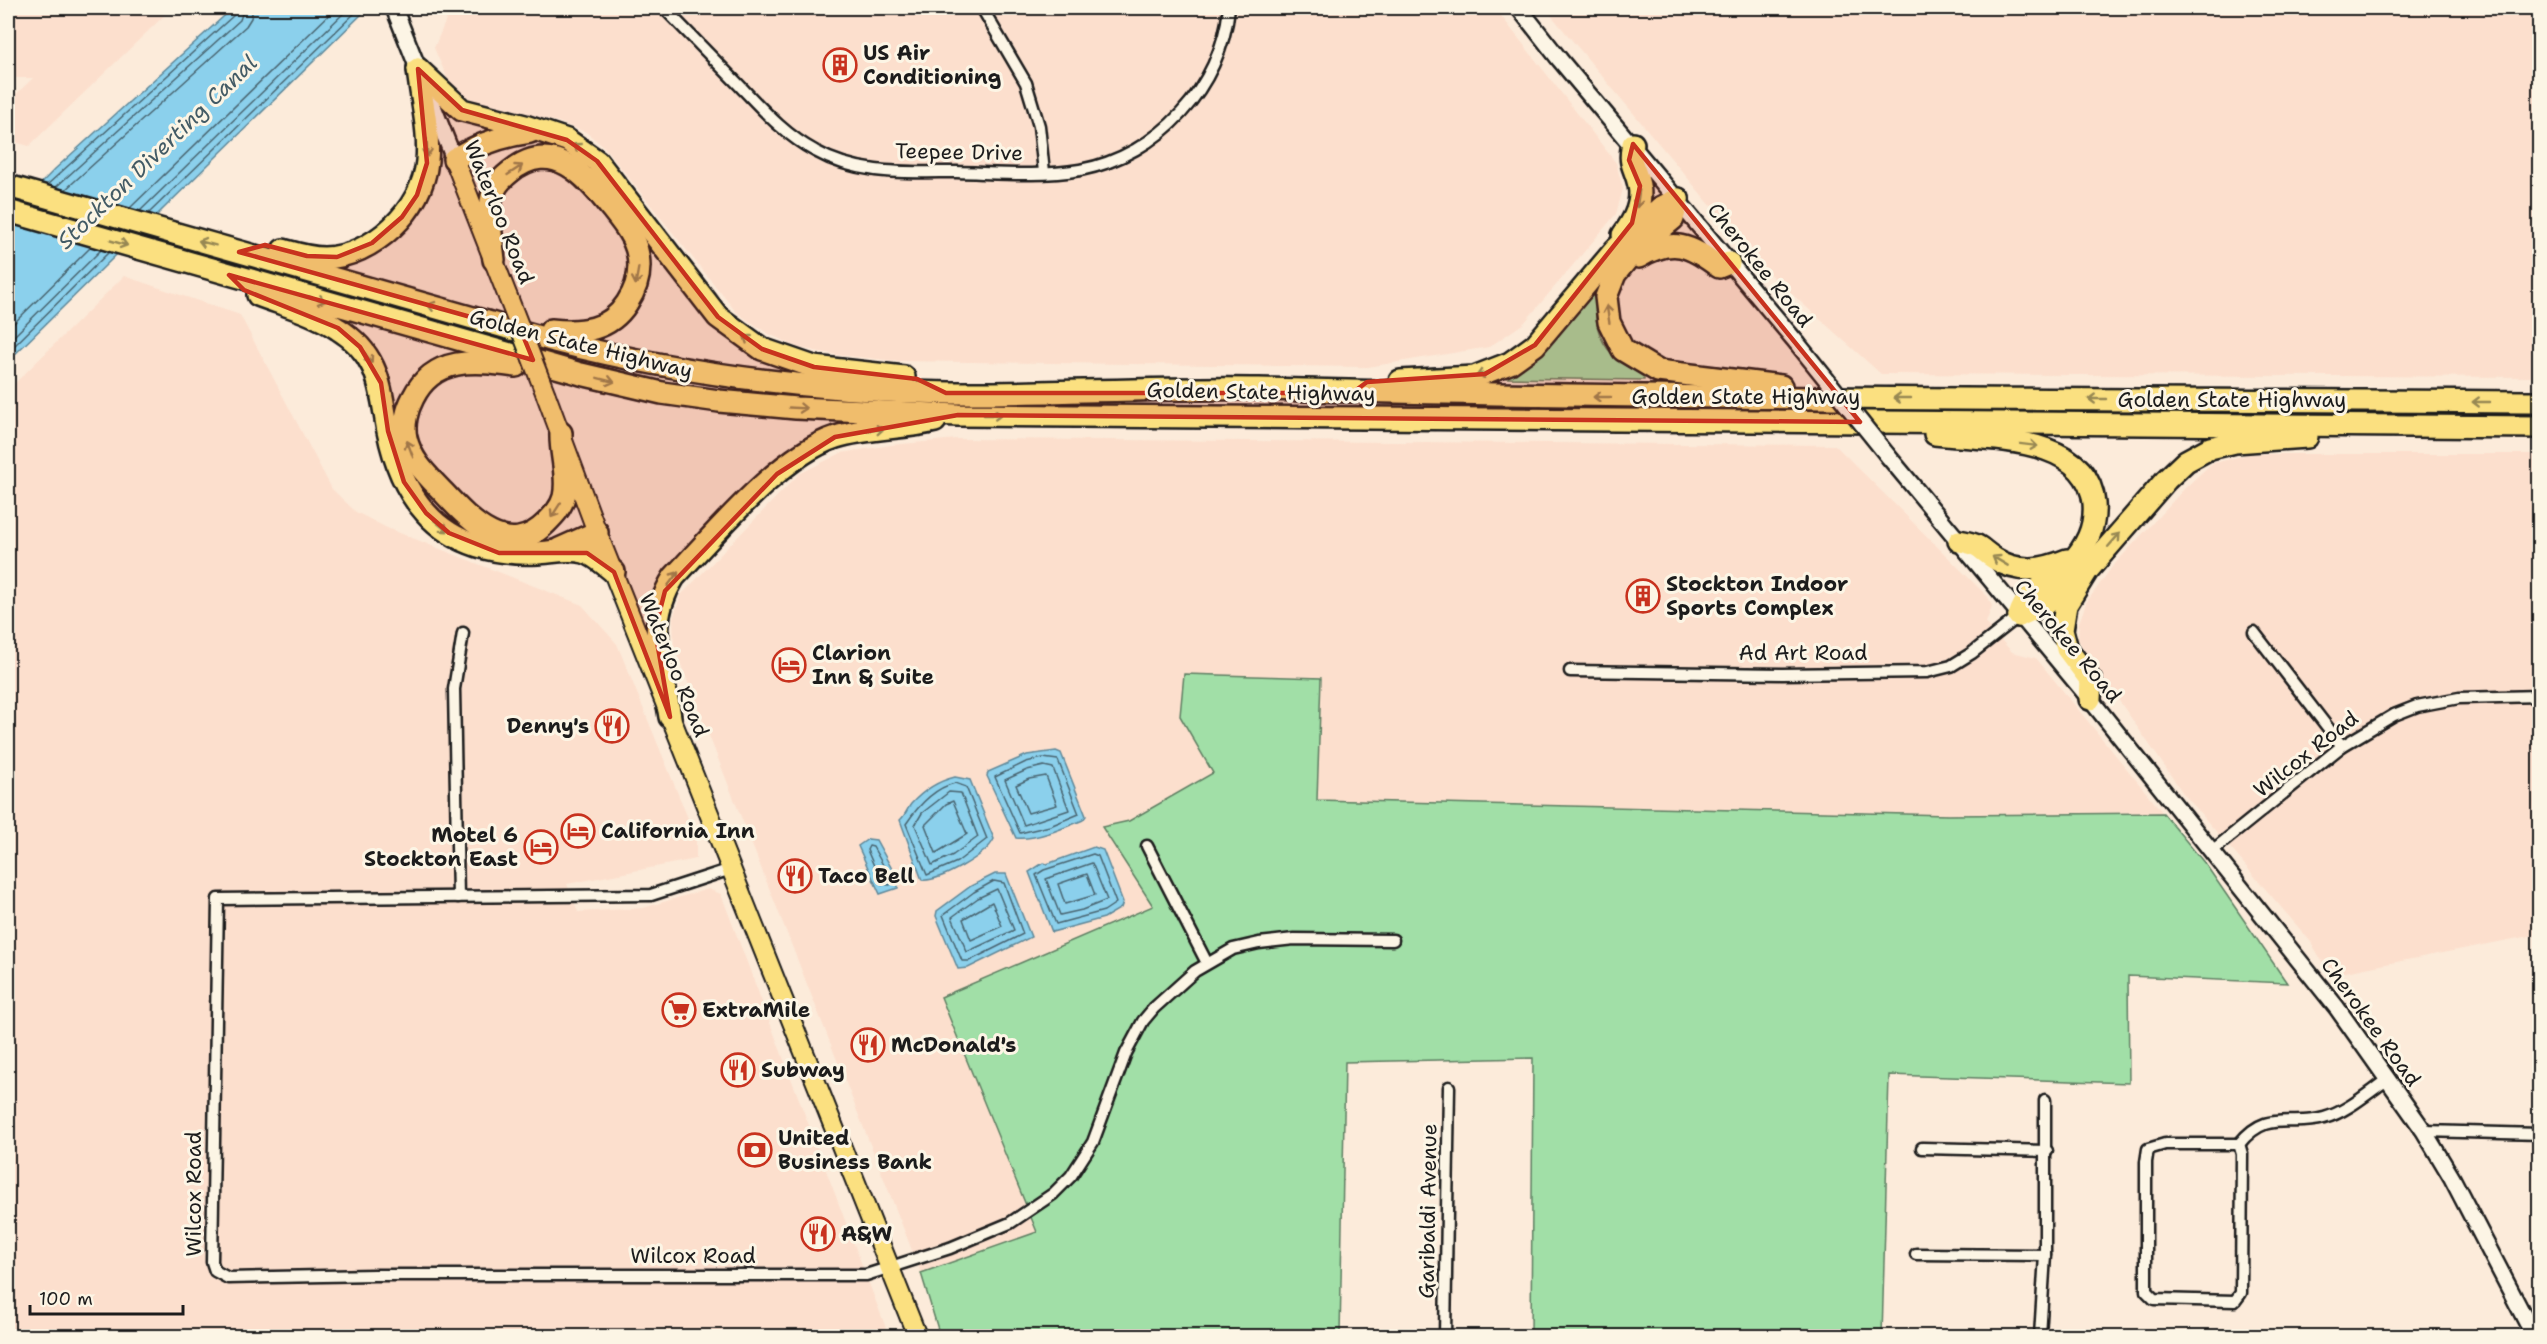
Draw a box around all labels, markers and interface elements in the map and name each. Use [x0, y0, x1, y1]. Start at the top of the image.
place label: US Air Conditioning [863, 39, 1001, 91]
building icon: US Air Conditioning [822, 47, 858, 83]
water label: Stockton Diverting Canal [51, 49, 263, 255]
street label: Waterloo Road [457, 136, 541, 288]
one-way arrow [422, 137, 433, 157]
street label: Teepee Drive [895, 137, 1023, 167]
one-way arrow [573, 143, 589, 155]
one-way arrow [506, 163, 523, 176]
one-way arrow [1632, 188, 1643, 208]
street label: Cherokee Road [1701, 197, 1819, 333]
one-way arrow [198, 237, 217, 248]
one-way arrow [109, 238, 128, 249]
one-way arrow [631, 266, 642, 286]
one-way arrow [307, 294, 326, 305]
one-way arrow [427, 301, 446, 312]
street label: Golden State Highway [467, 303, 695, 385]
one-way arrow [1602, 304, 1613, 324]
one-way arrow [743, 335, 759, 347]
one-way arrow [361, 348, 373, 364]
one-way arrow [1476, 368, 1495, 379]
one-way arrow [596, 374, 615, 386]
street label: Golden State Highway [1146, 376, 1376, 408]
street label: Golden State Highway [1632, 383, 1860, 411]
street label: Golden State Highway [2118, 386, 2346, 414]
one-way arrow [1593, 391, 1613, 403]
one-way arrow [1893, 392, 1913, 404]
one-way arrow [2088, 393, 2108, 405]
one-way arrow [2472, 396, 2492, 408]
one-way arrow [788, 402, 808, 413]
one-way arrow [983, 409, 1003, 421]
one-way arrow [864, 424, 884, 435]
one-way arrow [2018, 440, 2038, 451]
one-way arrow [404, 441, 415, 459]
one-way arrow [550, 501, 562, 518]
one-way arrow [433, 520, 449, 533]
one-way arrow [2107, 533, 2121, 548]
one-way arrow [1992, 555, 2009, 567]
place label: Stockton Indoor Sports Complex [1666, 570, 1848, 622]
one-way arrow [667, 572, 679, 588]
street label: Cherokee Road [2008, 573, 2128, 709]
building icon: Stockton Indoor Sports Complex [1625, 578, 1661, 614]
street label: Waterloo Road [632, 589, 716, 741]
place label: Clarion Inn & Suite [812, 639, 934, 691]
street label: Ad Art Road [1738, 639, 1868, 667]
hotel icon: Clarion Inn & Suite [771, 647, 807, 683]
street label: Wilcox Road [2248, 704, 2364, 804]
restaurant icon: Denny's [594, 708, 630, 744]
place label: Denny's [506, 712, 589, 740]
hotel icon: California Inn [560, 813, 596, 849]
place label: California Inn [601, 817, 755, 845]
place label: Motel 6 Stockton East [364, 821, 518, 873]
hotel icon: Motel 6 Stockton East [523, 829, 559, 865]
restaurant icon: Taco Bell [777, 858, 813, 894]
place label: Taco Bell [818, 862, 914, 890]
street label: Cherokee Road [2315, 952, 2427, 1092]
supermarket icon: ExtraMile [661, 992, 697, 1028]
place label: ExtraMile [702, 996, 810, 1024]
restaurant icon: McDonald's [850, 1027, 886, 1063]
place label: McDonald's [891, 1031, 1016, 1059]
restaurant icon: Subway [720, 1052, 756, 1088]
place label: Subway [761, 1056, 845, 1084]
street label: Garibaldi Avenue [1412, 1123, 1444, 1299]
place label: United Business Bank [778, 1124, 932, 1176]
street label: Wilcox Road [180, 1131, 208, 1257]
bank icon: United Business Bank [737, 1132, 773, 1168]
restaurant icon: A&W [800, 1216, 836, 1252]
place label: A&W [841, 1220, 893, 1248]
street label: Wilcox Road [630, 1242, 756, 1270]
scale bar [30, 1278, 183, 1316]
text: 100 m [39, 1287, 93, 1311]

